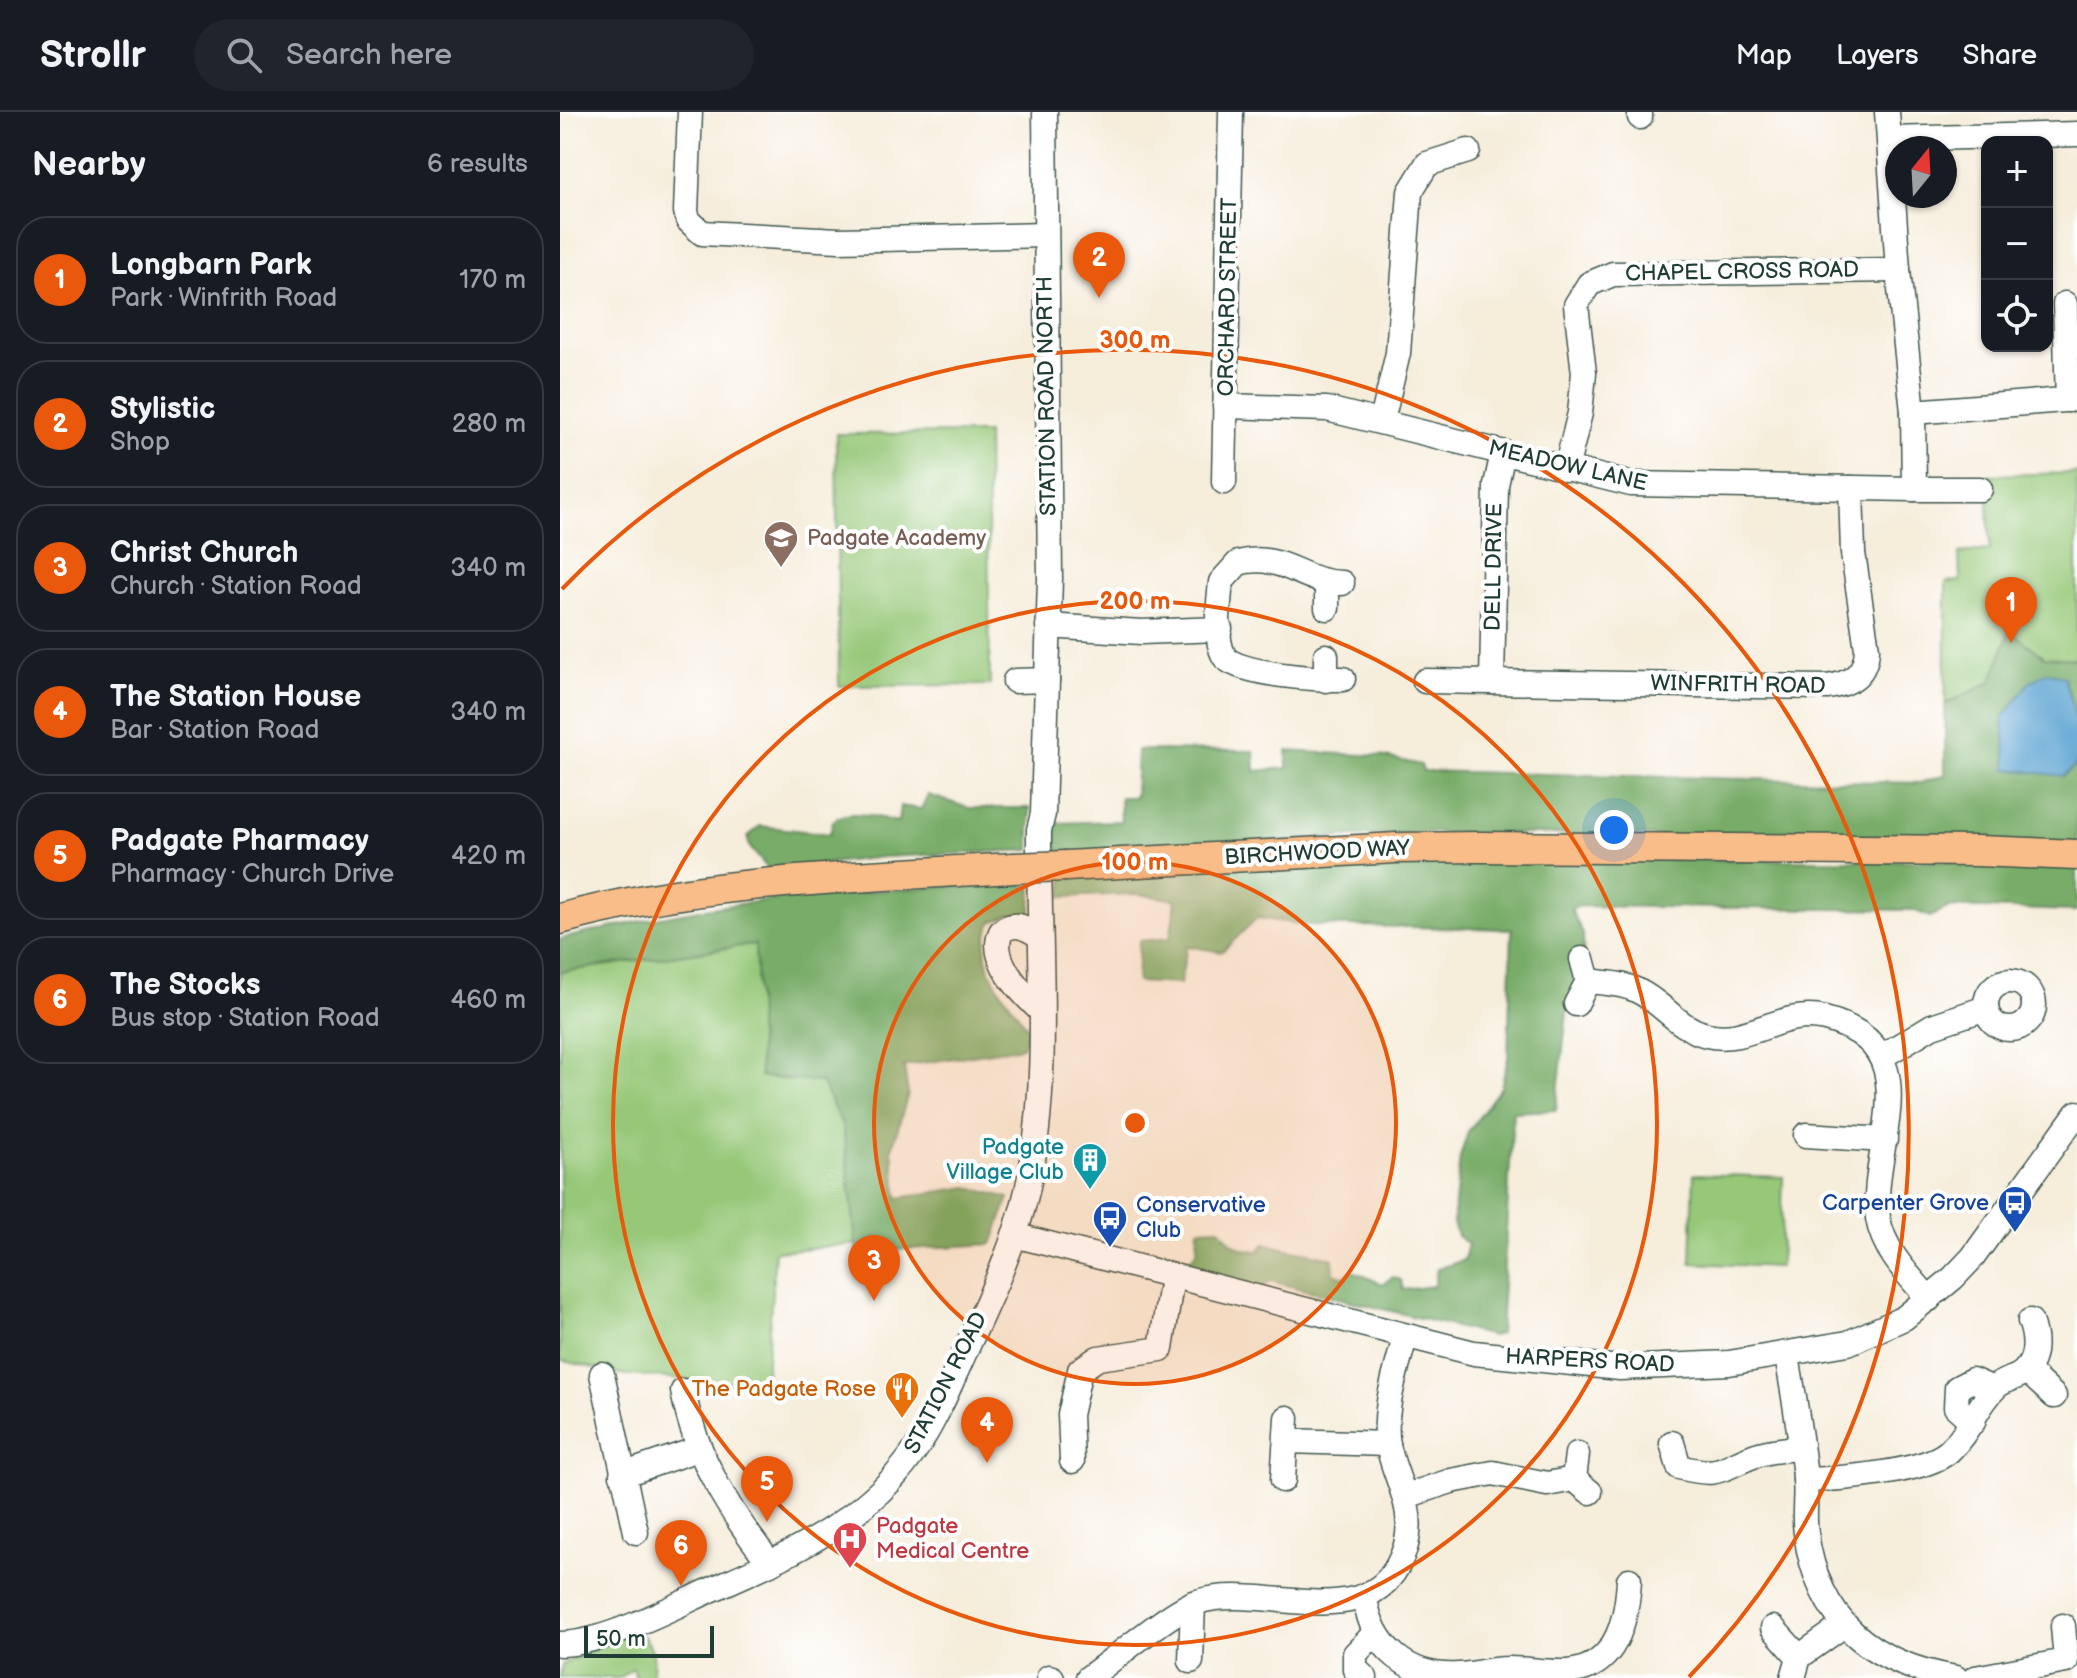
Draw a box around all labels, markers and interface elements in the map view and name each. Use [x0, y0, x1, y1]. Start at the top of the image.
search box [194, 19, 754, 91]
text: Strollr [40, 33, 146, 78]
icon: search [222, 33, 266, 77]
text: Search here [286, 37, 452, 73]
text: Map [1736, 39, 1792, 72]
text: Layers [1836, 39, 1919, 72]
text: Share [1963, 39, 2037, 72]
north arrow [1885, 136, 1957, 208]
map controls [1981, 136, 2053, 352]
button: + [1981, 136, 2053, 208]
text: Nearby [32, 144, 146, 185]
text: 6 results [427, 149, 528, 180]
street label: ORCHARD STREET [1213, 197, 1243, 397]
button: − [1981, 208, 2053, 280]
pin: 2 [1073, 232, 1125, 298]
text: Longbarn Park [110, 247, 312, 283]
street label: CHAPEL CROSS ROAD [1625, 256, 1859, 288]
text: 1 [55, 265, 65, 296]
text: 170 m [459, 265, 526, 296]
street label: STATION ROAD NORTH [1031, 276, 1063, 516]
button: locate [1981, 280, 2053, 352]
text: Park · Winfrith Road [110, 283, 337, 314]
text: 300 m [1100, 326, 1170, 355]
text: Stylistic [110, 391, 215, 427]
text: 2 [52, 409, 68, 440]
text: 280 m [452, 409, 526, 440]
text: Shop [110, 427, 170, 458]
street label: MEADOW LANE [1486, 435, 1650, 497]
street label: DELL DRIVE [1479, 503, 1509, 631]
school or university icon: Padgate Academy [762, 519, 800, 569]
place label: Padgate Academy [807, 525, 986, 552]
text: Christ Church [110, 535, 298, 571]
text: 3 [52, 553, 68, 584]
text: 340 m [450, 553, 526, 584]
text: Church · Station Road [110, 571, 362, 602]
pin: 1 [1985, 577, 2037, 643]
text: 200 m [1100, 587, 1170, 616]
street label: WINFRITH ROAD [1650, 670, 1826, 700]
text: The Station House [110, 679, 361, 715]
text: 4 [52, 697, 68, 728]
text: 340 m [450, 697, 526, 728]
text: Bar · Station Road [110, 715, 319, 746]
your location [1594, 810, 1634, 850]
text: Padgate Pharmacy [110, 823, 369, 859]
street label: BIRCHWOOD WAY [1224, 835, 1410, 871]
text: 5 [52, 841, 68, 872]
text: 420 m [451, 841, 526, 872]
text: 100 m [1102, 848, 1168, 877]
text: Pharmacy · Church Drive [110, 859, 394, 890]
text: The Stocks [110, 967, 261, 1003]
text: 6 [52, 985, 68, 1016]
text: 460 m [450, 985, 526, 1016]
text: Bus stop · Station Road [110, 1003, 380, 1034]
centre of rings [1121, 1109, 1149, 1137]
place label: Padgate Village Club [946, 1134, 1064, 1186]
building icon: Padgate Village Club [1071, 1141, 1109, 1191]
bus stop icon: Carpenter Grove [1996, 1184, 2034, 1234]
place label: Carpenter Grove [1822, 1190, 1989, 1217]
place label: Conservative Club [1136, 1192, 1266, 1244]
bus stop icon: Conservative Club [1091, 1199, 1129, 1249]
pin: 3 [848, 1235, 900, 1301]
street label: STATION ROAD [899, 1308, 993, 1458]
street label: HARPERS ROAD [1505, 1343, 1675, 1379]
restaurant icon: The Padgate Rose [883, 1370, 921, 1420]
place label: The Padgate Rose [692, 1376, 876, 1403]
pin: 4 [961, 1397, 1013, 1463]
pin: 5 [741, 1456, 793, 1522]
place label: Padgate Medical Centre [876, 1513, 1029, 1565]
pin: 6 [655, 1520, 707, 1586]
hospital icon: Padgate Medical Centre [831, 1520, 869, 1570]
scale bar [584, 1622, 714, 1658]
text: 50 m [596, 1626, 646, 1653]

